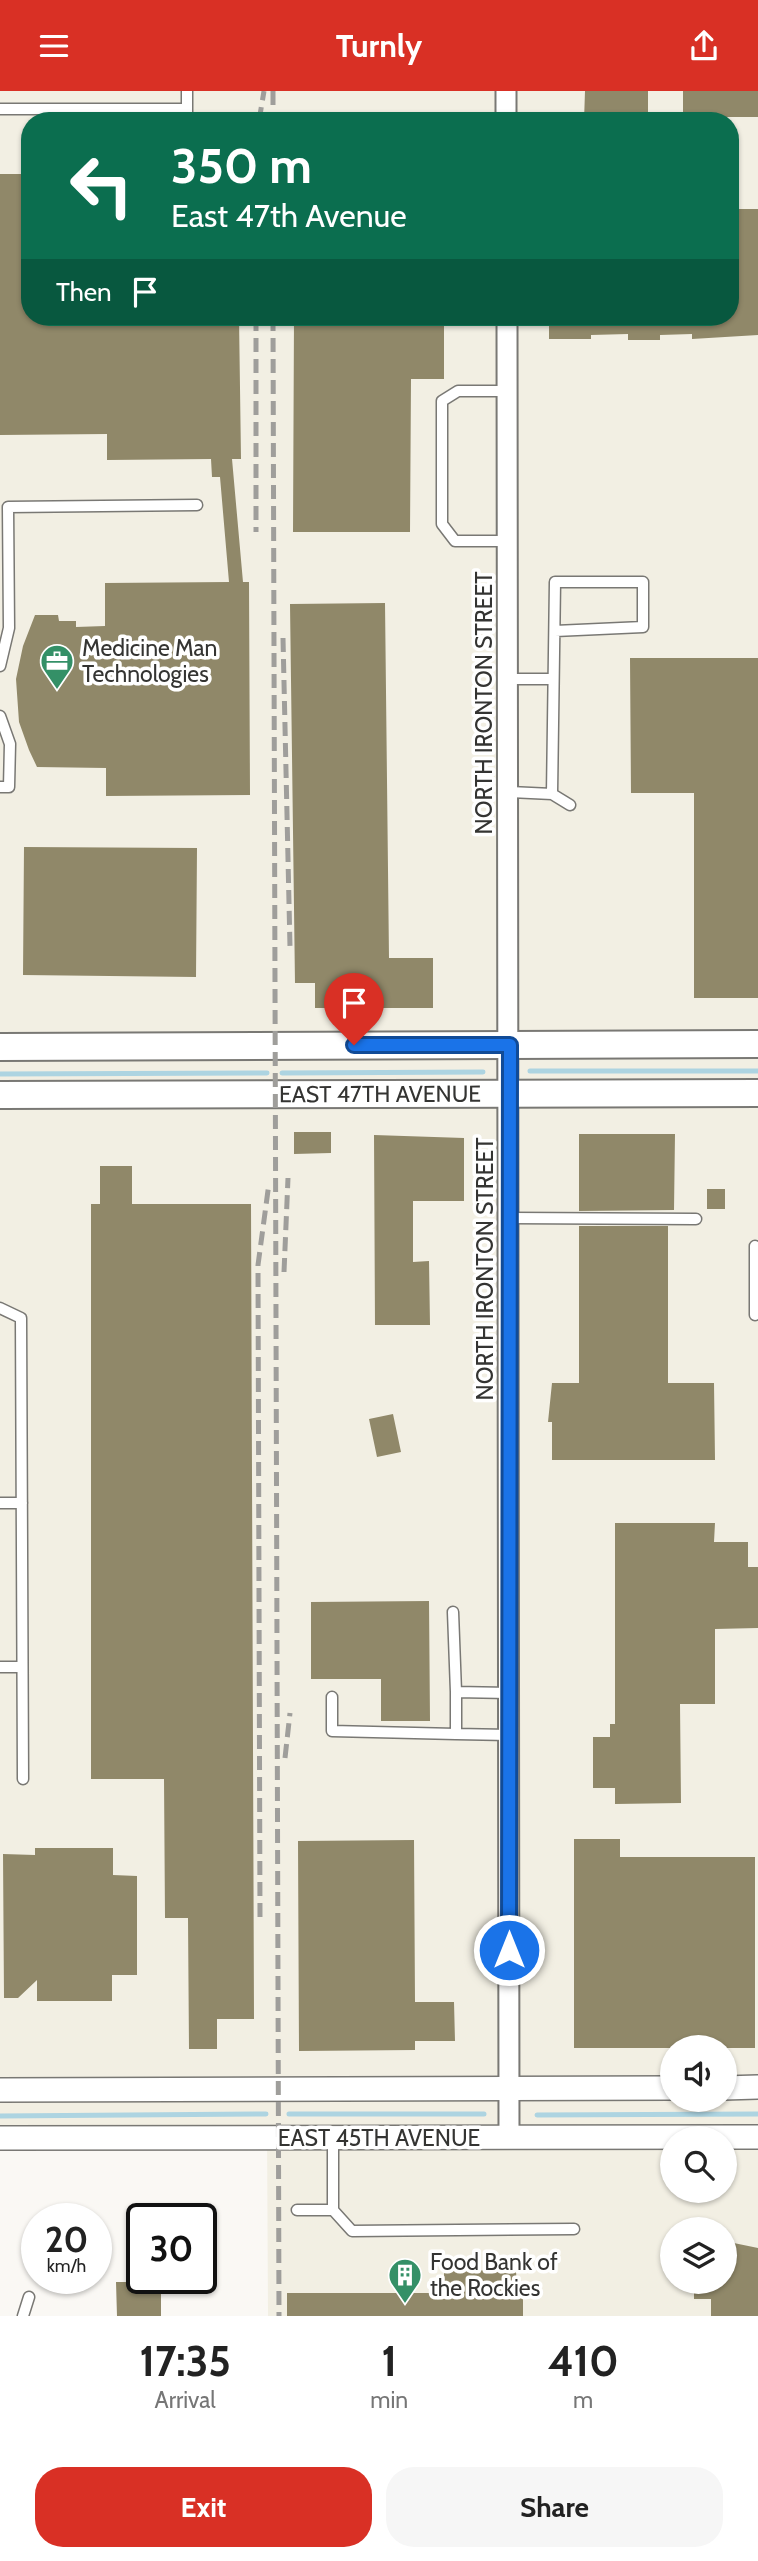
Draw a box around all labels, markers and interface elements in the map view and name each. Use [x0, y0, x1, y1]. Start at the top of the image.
text: Turnly [336, 26, 422, 65]
icon: menu [35, 27, 73, 65]
icon: share [685, 27, 723, 65]
text: 350 m [171, 136, 312, 195]
icon: left [56, 140, 147, 231]
text: East 47th Avenue [171, 196, 407, 235]
icon: arrive [126, 273, 164, 311]
text: Then [56, 276, 112, 308]
street label: NORTH IRONTON STREET [470, 572, 498, 834]
place label: Medicine Man Technologies [82, 634, 217, 688]
office icon: Medicine Man Technologies [38, 642, 76, 691]
pin [324, 973, 384, 1045]
icon: arrive [335, 984, 373, 1022]
street label: EAST 47TH AVENUE [279, 1080, 481, 1108]
street label: NORTH IRONTON STREET [471, 1138, 499, 1400]
position arrow [472, 1913, 546, 1987]
map controls [660, 2035, 737, 2294]
button: sound [660, 2035, 737, 2112]
street label: EAST 45TH AVENUE [278, 2124, 480, 2152]
button: search [660, 2126, 737, 2203]
speed limit sign: 30 [126, 2203, 217, 2294]
button: layers [660, 2217, 737, 2294]
text: 20 [45, 2218, 88, 2261]
place label: Food Bank of the Rockies [430, 2248, 558, 2302]
text: km/h [47, 2255, 86, 2277]
building icon: Food Bank of the Rockies [386, 2256, 424, 2305]
text: 17:35 [139, 2335, 231, 2387]
text: 1 [382, 2335, 397, 2387]
text: 410 [548, 2335, 619, 2387]
text: Arrival [155, 2386, 216, 2414]
text: min [370, 2386, 408, 2414]
text: m [573, 2386, 593, 2414]
button: Exit [35, 2467, 372, 2547]
button: Share [386, 2467, 723, 2547]

